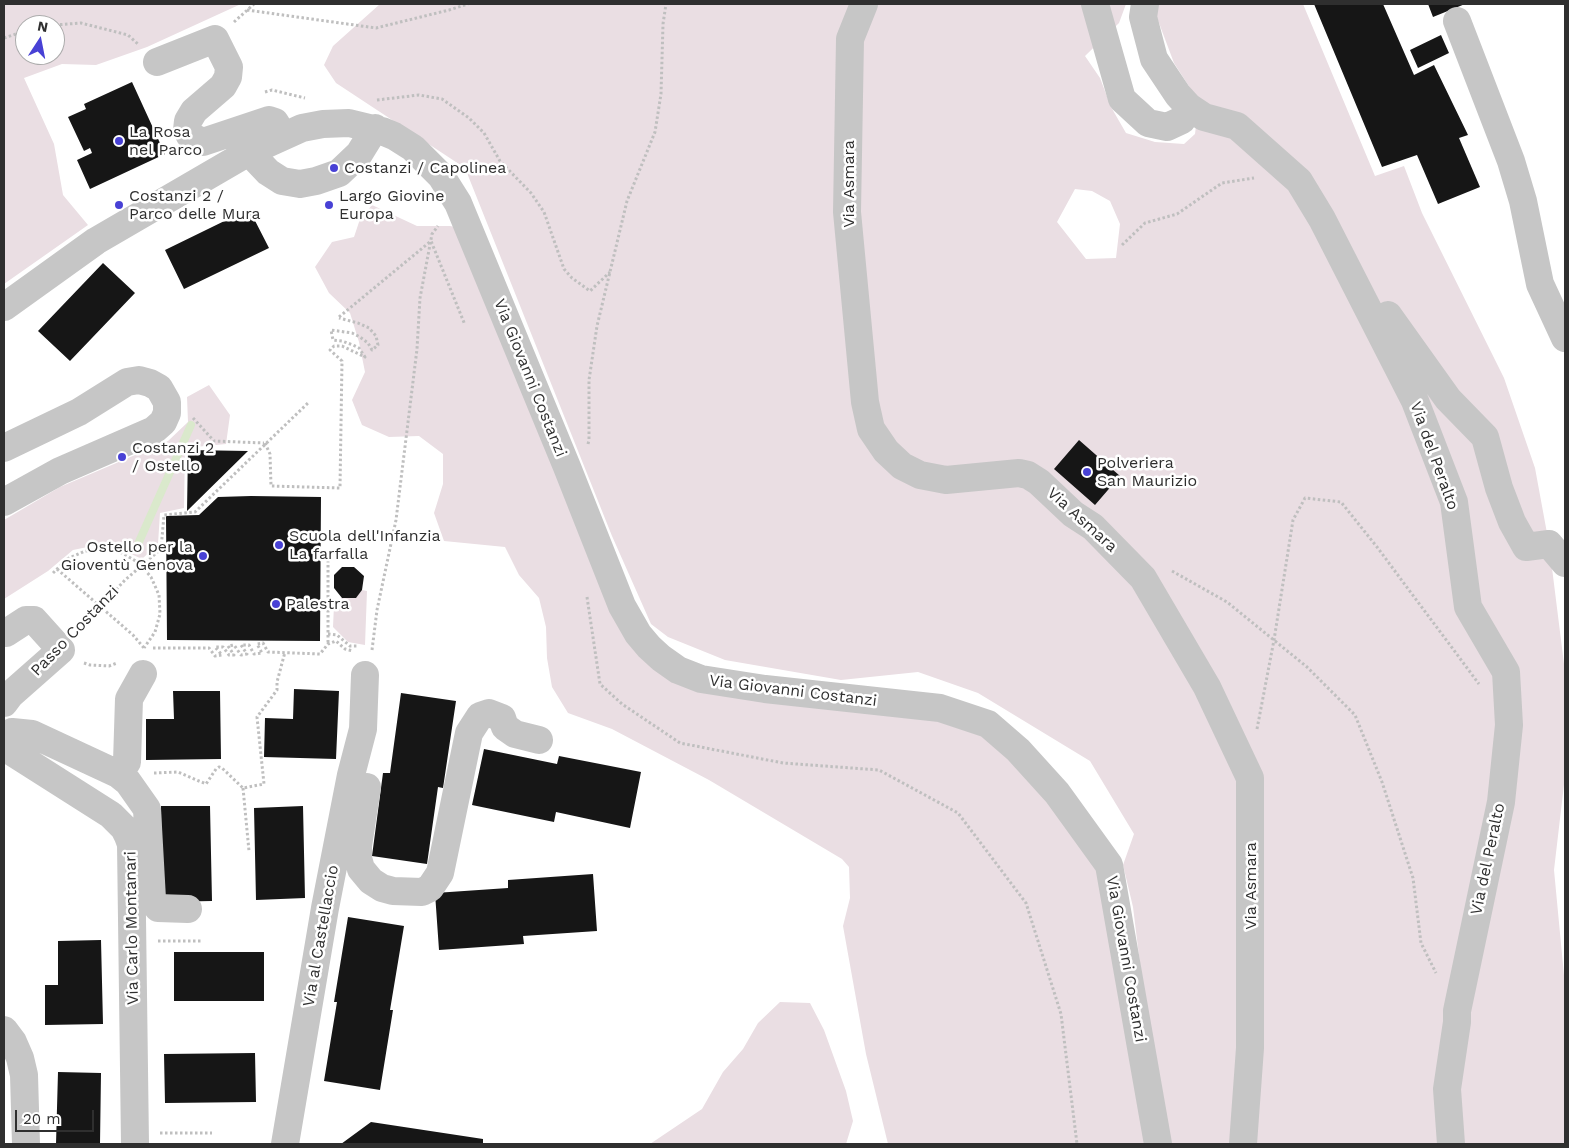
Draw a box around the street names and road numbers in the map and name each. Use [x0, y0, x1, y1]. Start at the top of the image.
street label: Via Asmara [839, 140, 859, 228]
street label: Via Giovanni Costanzi [489, 296, 571, 460]
street label: Via del Peralto [1406, 399, 1462, 513]
street label: Via Asmara [1043, 484, 1121, 556]
street label: Passo Costanzi [27, 582, 123, 680]
street label: Via Giovanni Costanzi [708, 671, 878, 711]
street label: Via del Peralto [1467, 801, 1509, 917]
street label: Via Asmara [1241, 842, 1261, 930]
street label: Via Carlo Montanari [121, 851, 143, 1005]
street label: Via al Castellaccio [299, 864, 343, 1008]
street label: Via Giovanni Costanzi [1102, 874, 1150, 1044]

